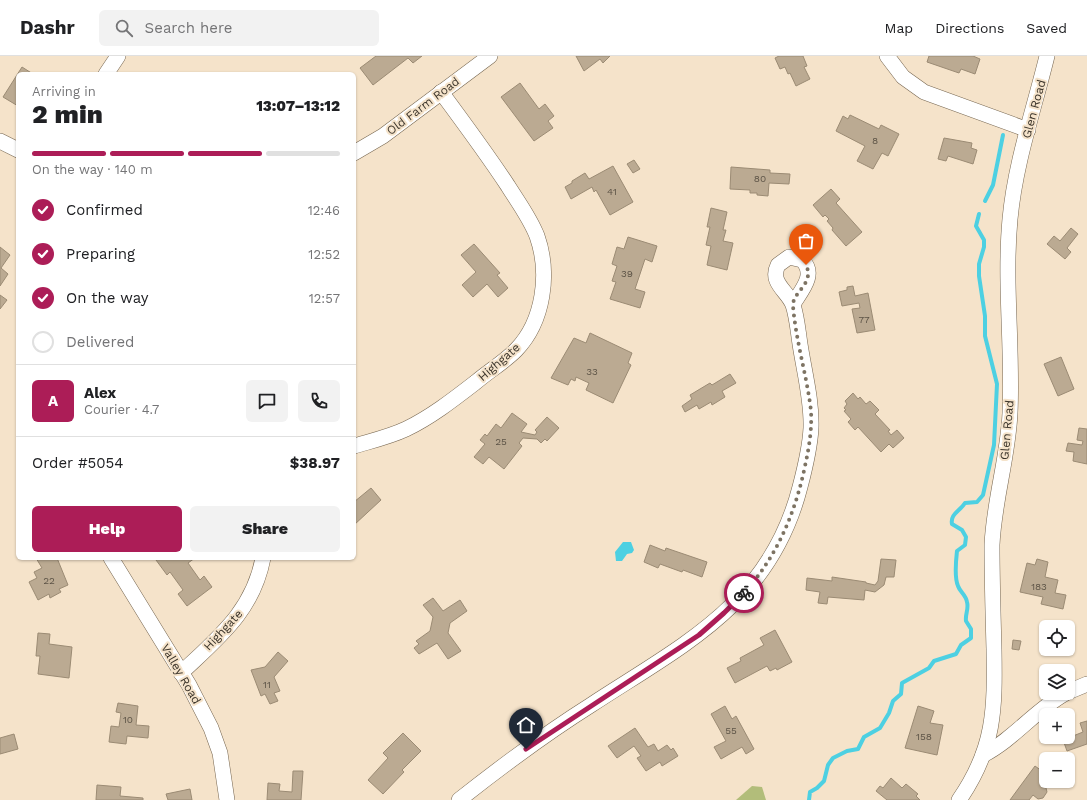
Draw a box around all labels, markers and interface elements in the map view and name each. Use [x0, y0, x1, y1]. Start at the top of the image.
search box [99, 10, 379, 46]
text: Dashr [20, 16, 75, 39]
icon: search [113, 17, 135, 39]
text: Search here [145, 19, 233, 37]
text: Map [885, 20, 913, 36]
text: Directions [935, 20, 1004, 36]
text: Saved [1026, 20, 1067, 36]
street label: Old Farm Road [384, 74, 462, 138]
street label: Glen Road [1019, 78, 1049, 140]
text: Arriving in [32, 84, 96, 99]
text: 13:07–13:12 [256, 97, 340, 115]
text: 2 min [32, 99, 103, 129]
house number: 8 [872, 135, 878, 146]
text: On the way · 140 m [32, 162, 153, 177]
house number: 80 [754, 173, 766, 184]
house number: 41 [607, 186, 617, 197]
icon: check [32, 199, 54, 221]
text: Confirmed [66, 201, 143, 219]
text: 12:46 [308, 203, 340, 218]
pin [789, 224, 823, 265]
icon: bag [795, 230, 817, 252]
icon: check [32, 243, 54, 265]
text: Preparing [66, 245, 135, 263]
text: 12:52 [308, 247, 340, 262]
house number: 39 [621, 268, 633, 279]
icon: check [32, 287, 54, 309]
text: On the way [66, 289, 148, 307]
text: 12:57 [309, 291, 340, 306]
house number: 77 [858, 314, 870, 325]
text: Delivered [66, 333, 134, 351]
street label: Highgate [475, 340, 523, 384]
house number: 33 [586, 366, 598, 377]
button: chat [246, 380, 288, 422]
button: phone [298, 380, 340, 422]
text: Alex [84, 384, 116, 402]
text: A [48, 392, 58, 410]
street label: Glen Road [997, 399, 1017, 461]
text: Courier · 4.7 [84, 402, 159, 417]
house number: 25 [495, 436, 507, 447]
text: Order #5054 [32, 454, 124, 472]
text: $38.97 [290, 454, 340, 472]
button: Help [32, 506, 182, 552]
button: Share [190, 506, 340, 552]
courier [724, 573, 764, 613]
house number: 22 [43, 575, 55, 586]
house number: 183 [1031, 581, 1047, 592]
icon: bike [733, 582, 755, 604]
street label: Highgate [201, 607, 245, 653]
map controls [1039, 620, 1075, 788]
button: locate [1039, 620, 1075, 656]
street label: Valley Road [158, 641, 204, 707]
button: layers [1039, 664, 1075, 700]
house number: 11 [263, 679, 271, 690]
pin [509, 708, 543, 749]
button: + [1039, 708, 1075, 744]
house number: 10 [123, 714, 133, 725]
icon: home [515, 714, 537, 736]
house number: 55 [725, 725, 737, 736]
house number: 158 [916, 731, 932, 742]
button: − [1039, 752, 1075, 788]

